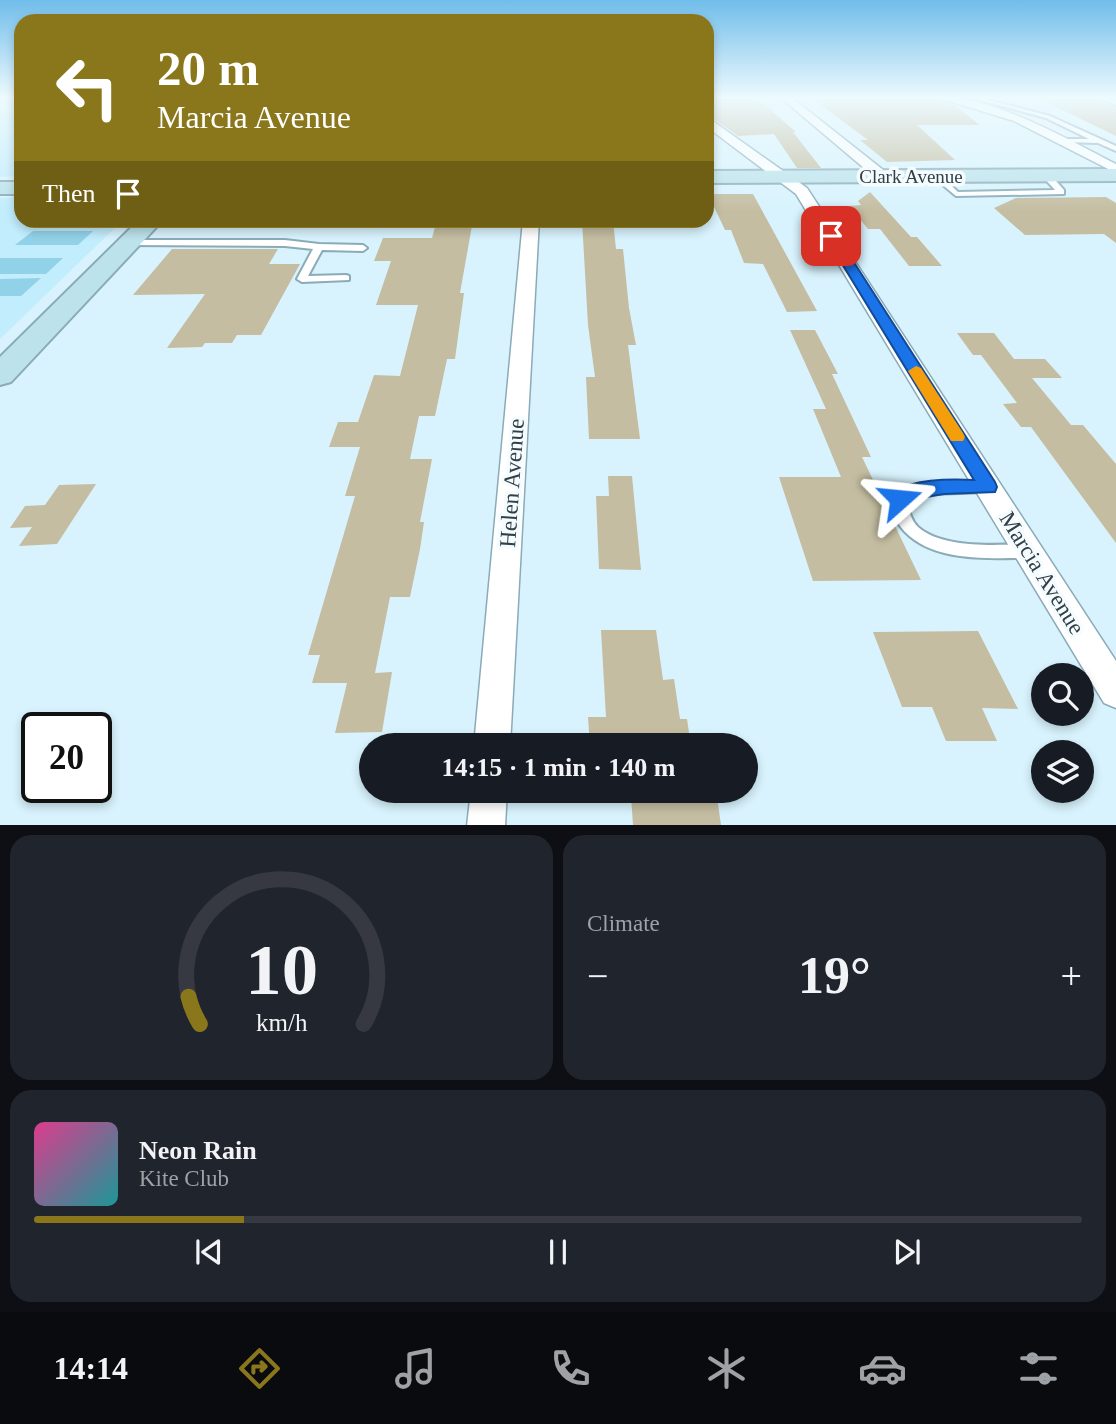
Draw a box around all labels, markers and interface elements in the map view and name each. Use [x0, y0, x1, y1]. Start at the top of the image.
text: 20 m [157, 41, 259, 96]
icon: left [42, 42, 133, 133]
text: Marcia Avenue [157, 99, 351, 135]
street label: Clark Avenue [859, 166, 963, 187]
icon: arrive [109, 175, 147, 213]
text: Then [42, 179, 95, 208]
pin [801, 206, 861, 266]
icon: arrive [812, 217, 850, 255]
street label: Helen Avenue [495, 418, 529, 548]
position arrow [863, 462, 937, 536]
street label: Marcia Avenue [994, 507, 1090, 639]
map controls [1031, 663, 1094, 803]
button: search [1031, 663, 1094, 726]
speed limit sign: 20 [21, 712, 112, 803]
button: layers [1031, 740, 1094, 803]
text: 14:15 · 1 min · 140 m [442, 753, 676, 782]
text: Climate [587, 911, 660, 936]
text: 10 [245, 929, 318, 1010]
text: 19° [798, 947, 871, 1004]
text: − [587, 955, 608, 997]
text: + [1061, 955, 1082, 997]
text: km/h [256, 1008, 308, 1035]
text: Neon Rain [139, 1136, 257, 1165]
text: Kite Club [139, 1166, 229, 1191]
icon: previous [190, 1233, 228, 1271]
icon: pause [539, 1233, 577, 1271]
icon: next [888, 1233, 926, 1271]
icon: directions [235, 1344, 284, 1393]
icon: music [391, 1344, 440, 1393]
icon: phone [546, 1344, 595, 1393]
icon: climate [702, 1344, 751, 1393]
icon: car [858, 1344, 907, 1393]
icon: filters [1014, 1344, 1063, 1393]
text: 14:14 [53, 1350, 128, 1386]

